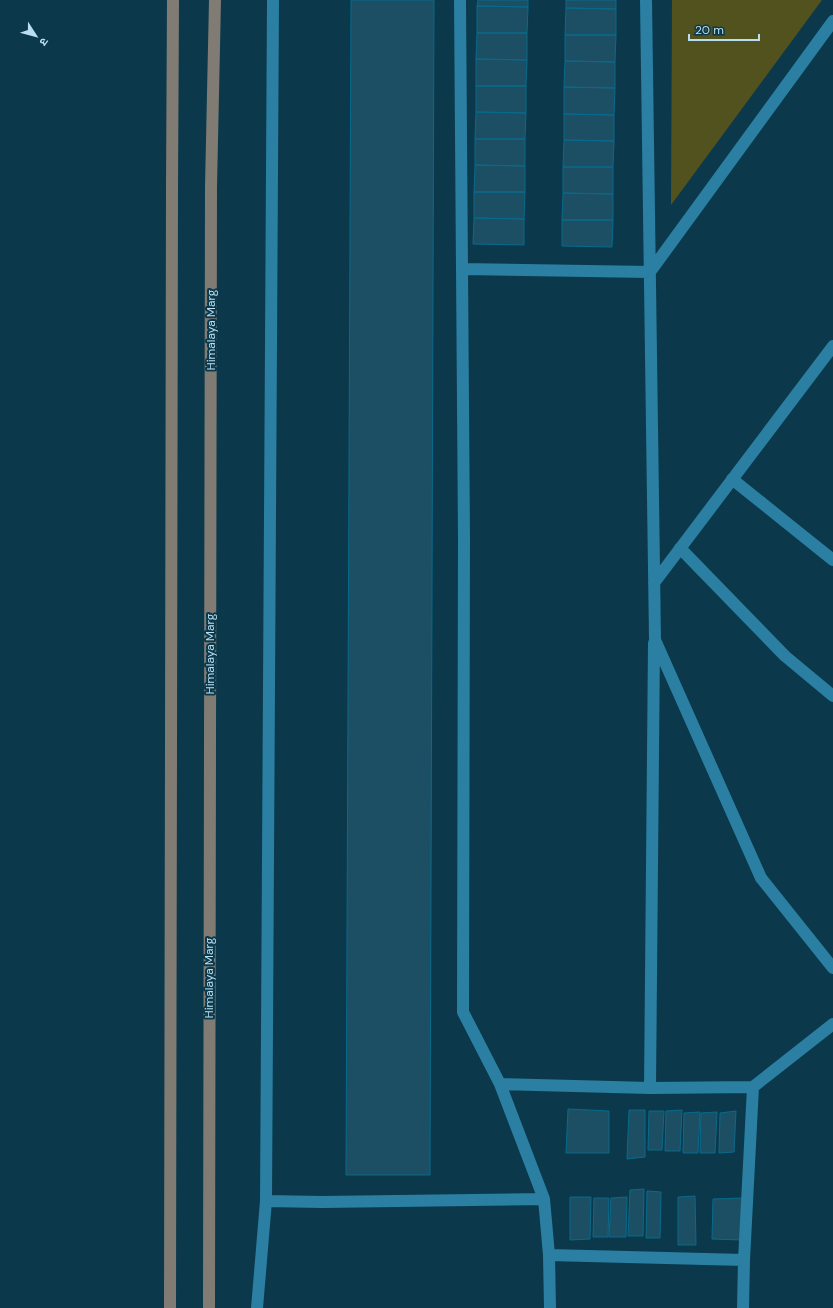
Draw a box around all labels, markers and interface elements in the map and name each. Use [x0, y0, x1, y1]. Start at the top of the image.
north arrow [16, 16, 56, 56]
scale bar [689, 16, 759, 42]
text: 20 m [695, 22, 724, 38]
text: उ [36, 35, 52, 49]
street label: Himalaya Marg [203, 289, 219, 370]
street label: Himalaya Marg [202, 613, 218, 694]
street label: Himalaya Marg [201, 937, 217, 1018]

